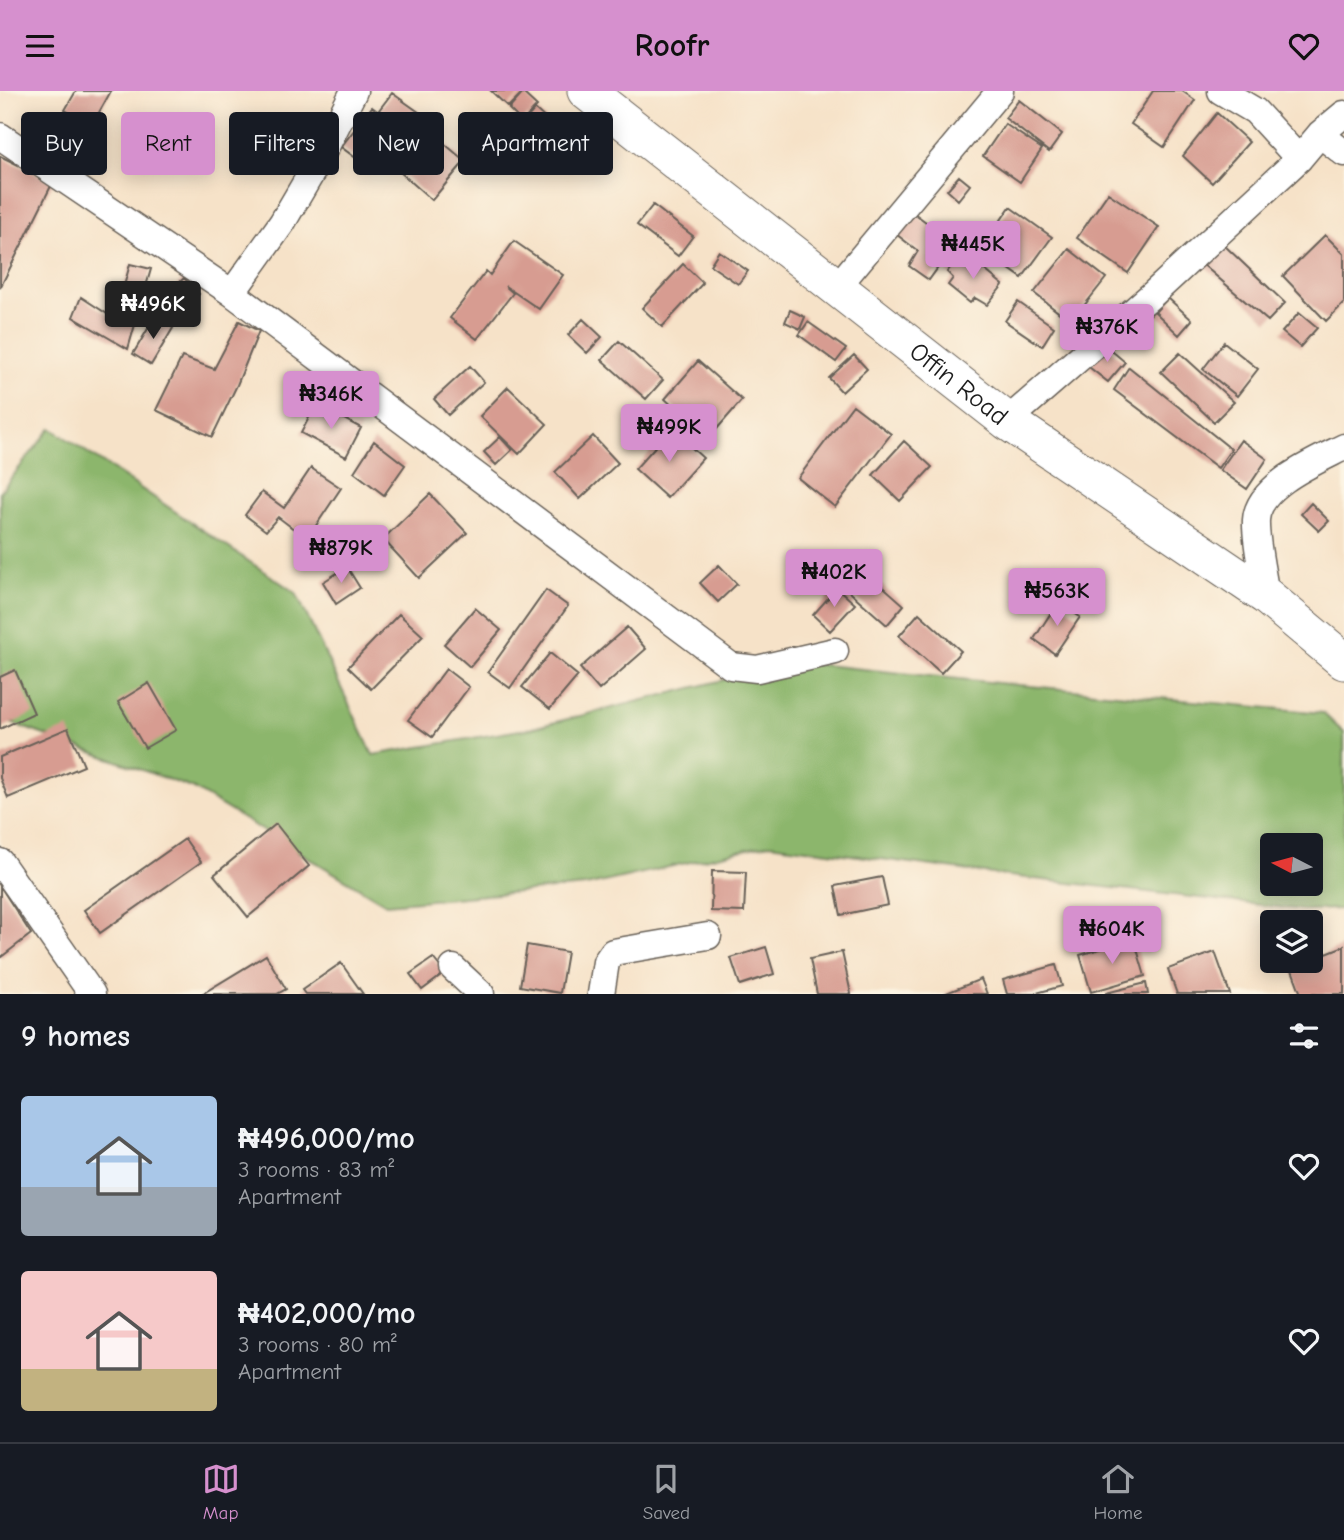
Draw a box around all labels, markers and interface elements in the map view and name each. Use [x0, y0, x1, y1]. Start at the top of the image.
icon: menu [21, 27, 59, 65]
text: Roofr [635, 27, 709, 64]
icon: heart [1285, 27, 1323, 65]
chip: Buy [21, 112, 107, 175]
chip: Rent [121, 112, 215, 175]
chip: Filters [229, 112, 339, 175]
chip: New [353, 112, 444, 175]
chip: Apartment [458, 112, 613, 175]
pin: ₦445K [924, 221, 1022, 281]
text: ₦445K [941, 230, 1005, 257]
pin: ₦496K [104, 281, 202, 341]
text: ₦496K [121, 290, 185, 317]
pin: ₦376K [1058, 305, 1156, 364]
text: ₦376K [1076, 313, 1138, 340]
street label: Offin Road [903, 336, 1013, 432]
pin: ₦346K [282, 371, 380, 431]
text: ₦346K [299, 380, 363, 407]
pin: ₦499K [620, 405, 718, 464]
text: ₦499K [637, 413, 701, 440]
pin: ₦879K [292, 525, 390, 585]
text: ₦879K [309, 534, 373, 561]
pin: ₦402K [785, 549, 883, 609]
text: ₦402K [802, 558, 866, 585]
pin: ₦563K [1008, 568, 1106, 628]
text: ₦563K [1024, 577, 1090, 604]
north arrow [1260, 833, 1323, 896]
map controls [1260, 833, 1323, 973]
pin: ₦604K [1063, 907, 1161, 966]
button: layers [1260, 910, 1323, 973]
text: ₦604K [1079, 915, 1145, 942]
icon: filters [1285, 1017, 1323, 1055]
text: 9 homes [21, 1019, 130, 1054]
text: ₦496,000/mo [238, 1121, 415, 1156]
icon: home [77, 1124, 161, 1208]
icon: heart [1285, 1147, 1323, 1185]
text: 3 rooms · 83 m² [238, 1156, 394, 1183]
text: Apartment [238, 1183, 341, 1210]
text: ₦402,000/mo [238, 1296, 416, 1331]
icon: home [77, 1299, 161, 1383]
icon: heart [1285, 1322, 1323, 1360]
text: 3 rooms · 80 m² [238, 1331, 397, 1358]
text: Apartment [238, 1358, 341, 1385]
tab: Map [202, 1460, 240, 1524]
tab: Saved [643, 1460, 690, 1524]
tab: Home [1093, 1460, 1142, 1524]

